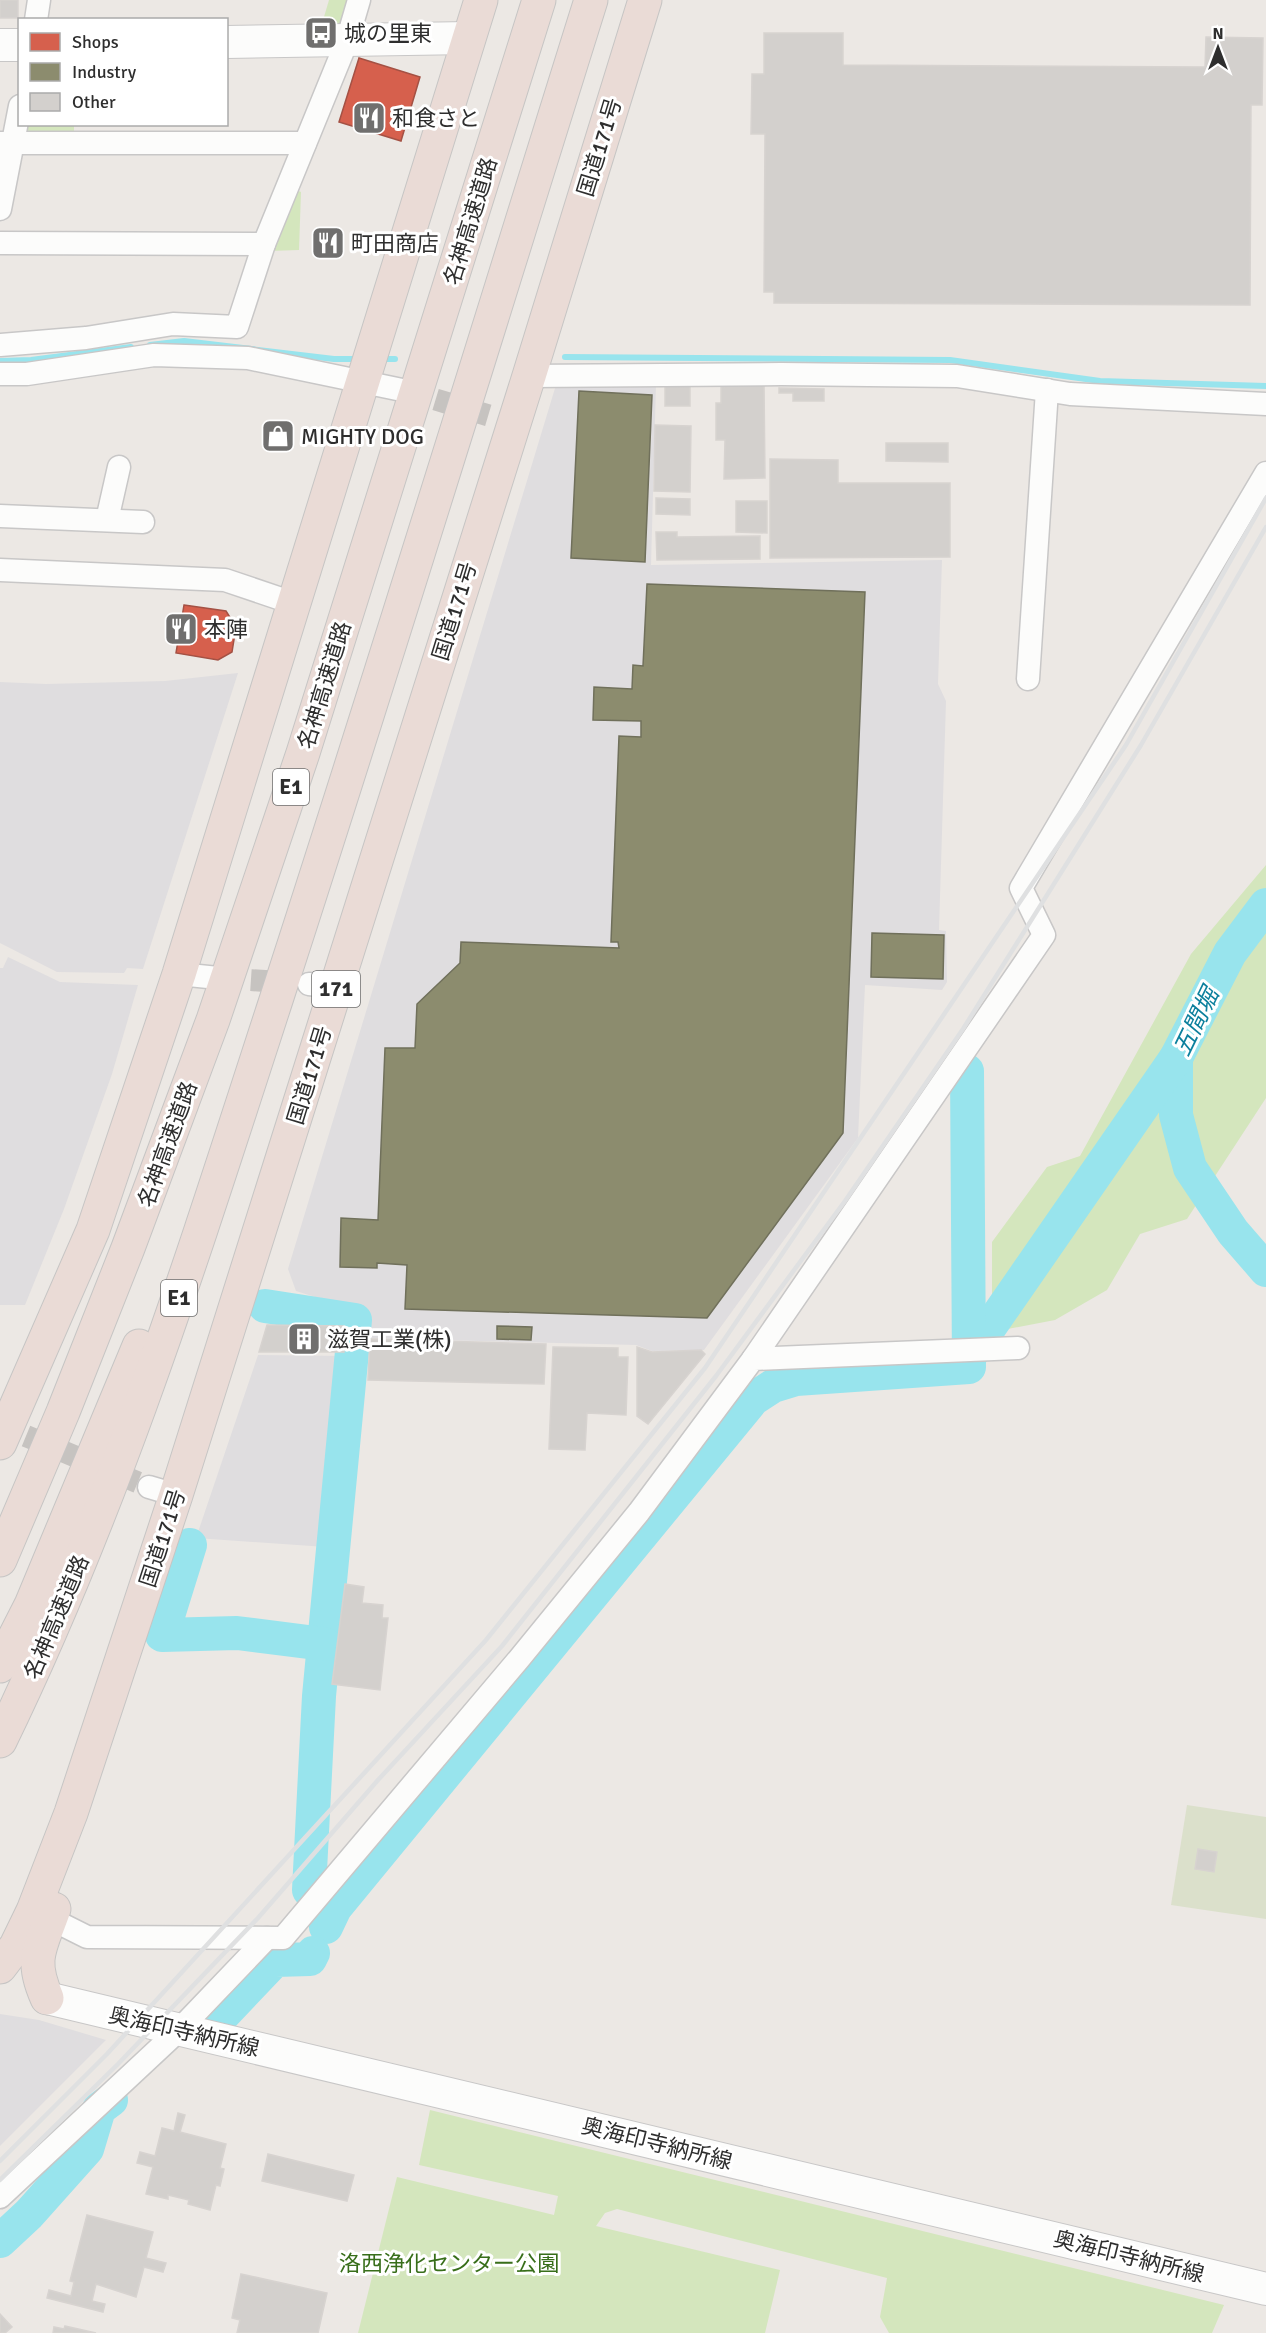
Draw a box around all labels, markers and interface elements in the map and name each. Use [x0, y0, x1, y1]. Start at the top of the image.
bus stop icon: 城の里東 [303, 15, 339, 51]
legend [18, 18, 228, 126]
north arrow [1188, 18, 1248, 78]
place label: 城の里東 [344, 20, 432, 47]
text: N [1212, 24, 1224, 44]
text: Shops [72, 31, 119, 53]
text: Industry [72, 61, 137, 83]
text: Other [72, 91, 116, 113]
street label: 国道171号 [572, 95, 627, 200]
restaurant icon: 和食さと [351, 100, 387, 136]
place label: 和食さと [392, 105, 480, 132]
street label: 名神高速道路 [438, 154, 503, 288]
restaurant icon: 町田商店 [310, 225, 346, 261]
place label: 町田商店 [351, 230, 439, 257]
shop icon: MIGHTY DOG [260, 418, 296, 454]
place label: MIGHTY DOG [301, 423, 424, 450]
street label: 国道171号 [427, 559, 482, 664]
restaurant icon: 本陣 [163, 611, 199, 647]
place label: 本陣 [204, 616, 248, 643]
street label: 名神高速道路 [292, 618, 357, 752]
road number: E1 [273, 769, 309, 805]
road number: 171 [312, 971, 360, 1007]
water label: 五間堀 [1167, 979, 1227, 1061]
street label: 国道171号 [282, 1023, 337, 1128]
street label: 名神高速道路 [132, 1078, 203, 1211]
road number: E1 [161, 1280, 197, 1316]
building icon: 滋賀工業(株) [286, 1321, 322, 1357]
place label: 滋賀工業(株) [327, 1326, 452, 1353]
street label: 国道171号 [134, 1486, 191, 1591]
street label: 名神高速道路 [18, 1551, 95, 1683]
street label: 奥海印寺納所線 [106, 2001, 262, 2062]
street label: 奥海印寺納所線 [579, 2112, 735, 2175]
street label: 奥海印寺納所線 [1051, 2225, 1207, 2288]
park label: 洛西浄化センター公園 [339, 2250, 559, 2277]

